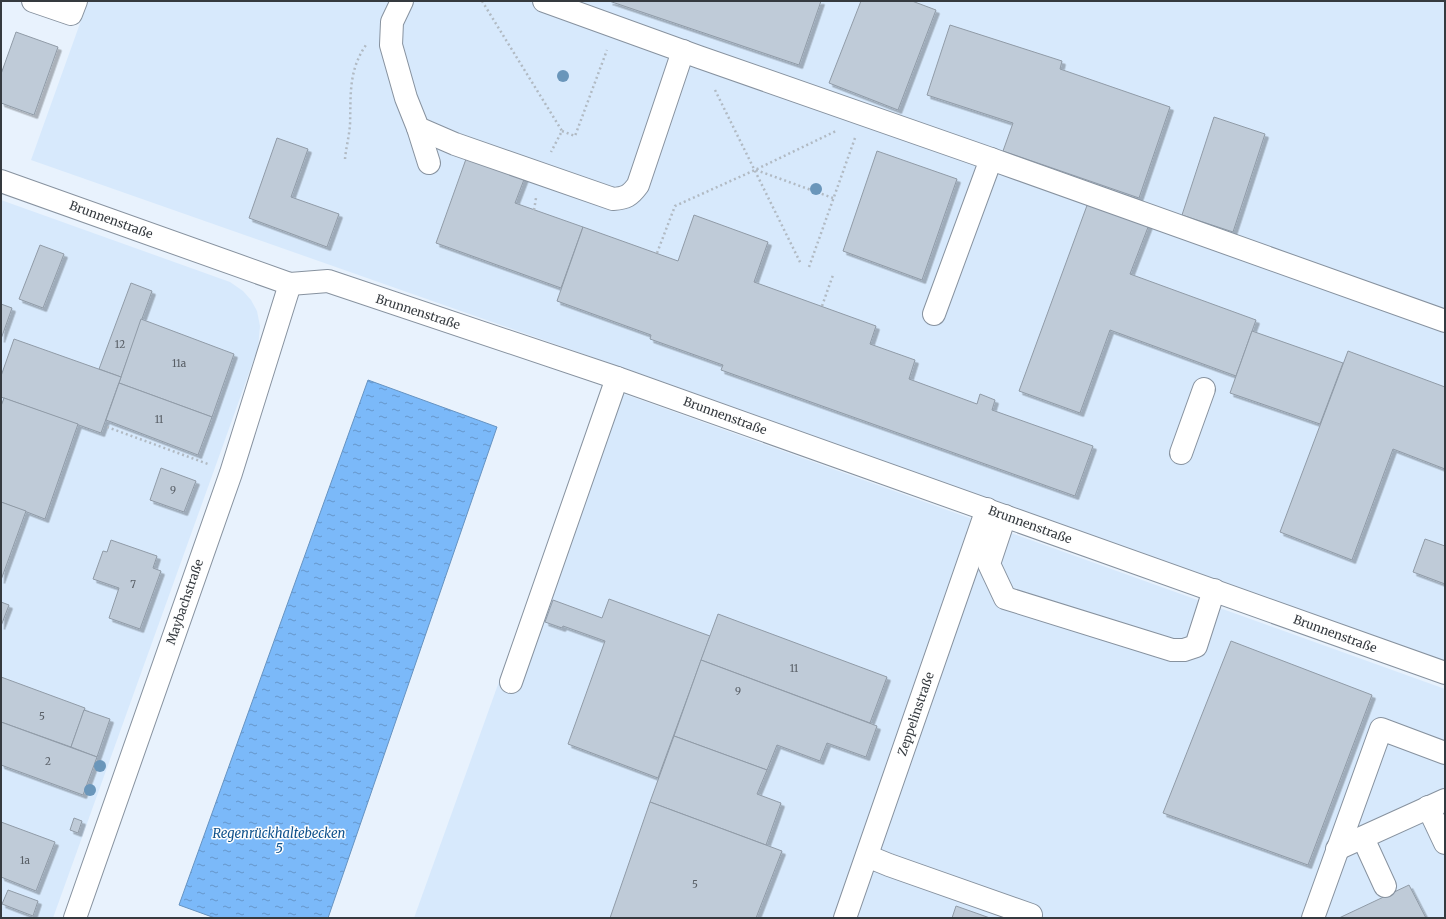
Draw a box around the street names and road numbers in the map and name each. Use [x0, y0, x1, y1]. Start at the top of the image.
street label: Brunnenstraße [67, 198, 155, 242]
street label: Brunnenstraße [374, 291, 462, 332]
street label: Brunnenstraße [681, 394, 769, 438]
street label: Brunnenstraße [986, 503, 1074, 547]
street label: Maybachstraße [163, 557, 206, 646]
street label: Brunnenstraße [1291, 612, 1379, 656]
street label: Zeppelinstraße [894, 670, 937, 758]

